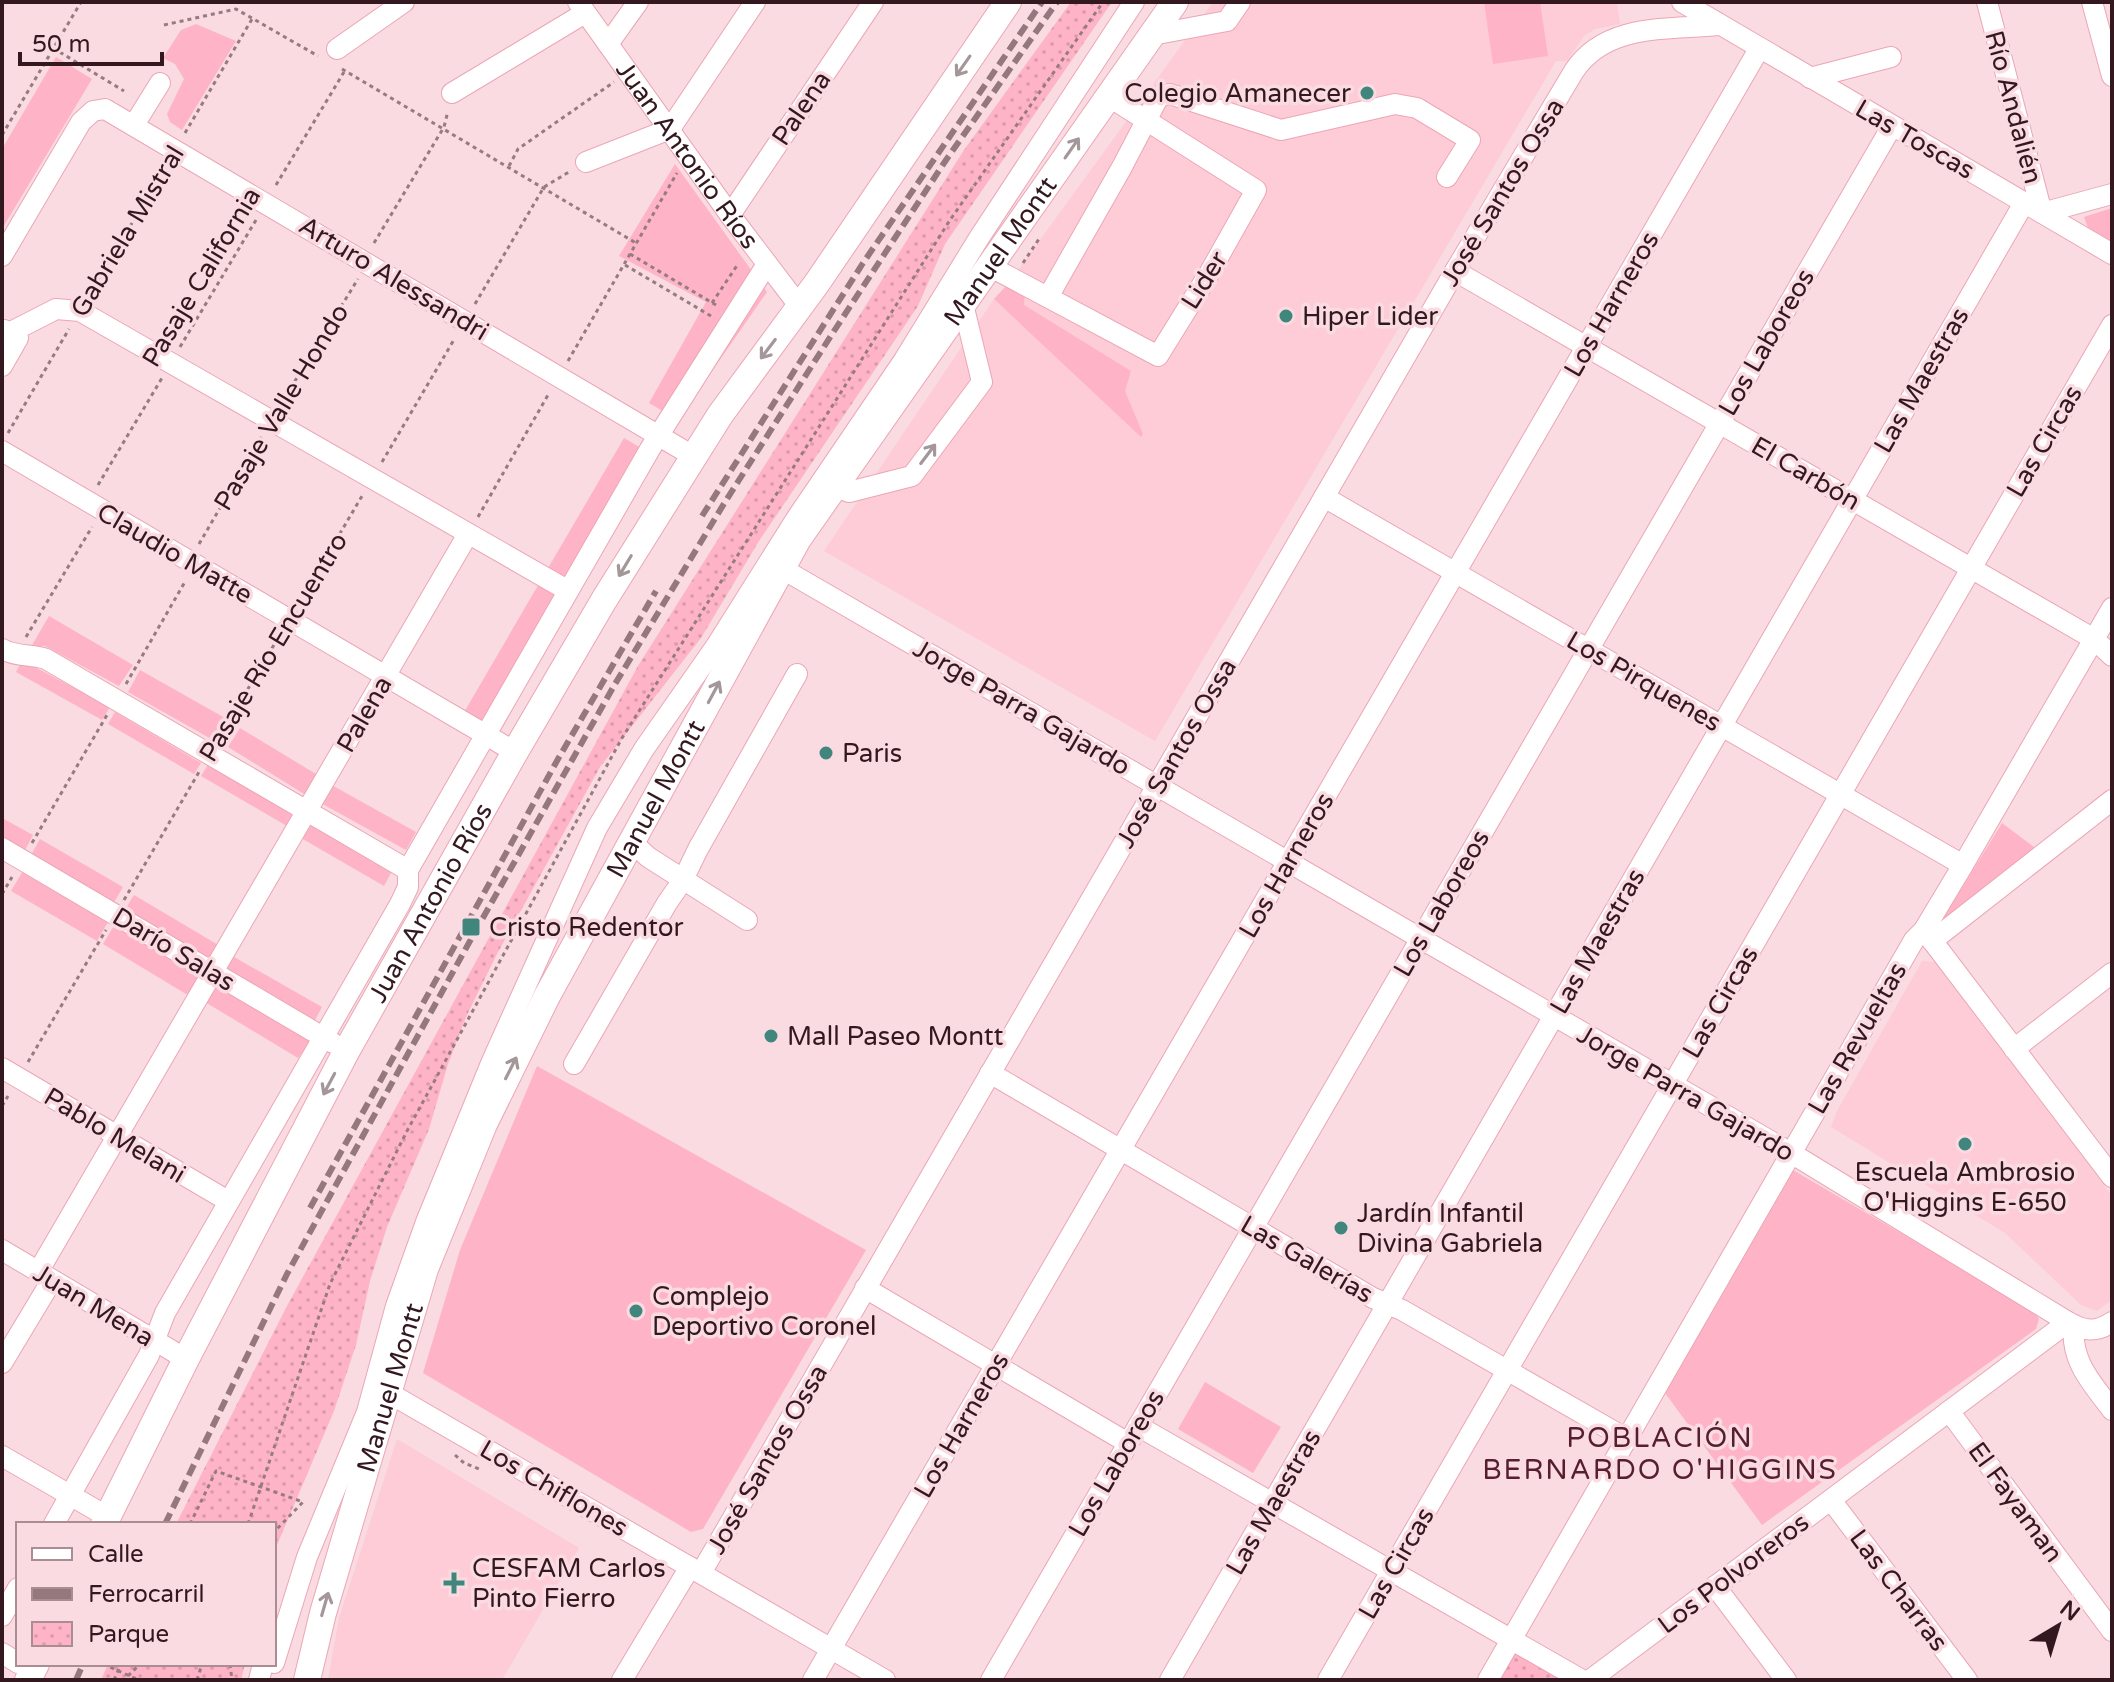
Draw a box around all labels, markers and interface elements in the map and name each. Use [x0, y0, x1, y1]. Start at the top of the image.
scale bar [20, 16, 162, 66]
street label: Río Andalién [1978, 27, 2049, 187]
text: 50 m [32, 30, 90, 59]
one-way arrow [955, 54, 971, 76]
street label: Juan Antonio Ríos [609, 55, 765, 255]
street label: Palena [765, 65, 837, 151]
place label: Colegio Amanecer [1124, 78, 1351, 109]
marker: Colegio Amanecer [1358, 84, 1376, 102]
street label: José Santos Ossa [1434, 93, 1571, 292]
street label: Las Toscas [1850, 93, 1980, 186]
one-way arrow [1064, 137, 1080, 159]
street label: Gabriela Mistral [64, 140, 191, 323]
street label: Manuel Montt [937, 171, 1064, 332]
street label: Pasaje California [136, 182, 267, 373]
street label: Arturo Alessandri [293, 210, 494, 347]
street label: Los Harneros [1557, 226, 1666, 382]
street label: Lider [1175, 246, 1234, 315]
street label: Los Laboreos [1712, 263, 1821, 421]
street label: Pasaje Valle Hondo [208, 298, 355, 516]
place label: Hiper Lider [1302, 301, 1438, 332]
street label: Las Maestras [1867, 302, 1976, 458]
marker: Hiper Lider [1277, 307, 1295, 325]
one-way arrow [760, 338, 777, 360]
street label: Las Circas [2000, 380, 2089, 503]
street label: El Carbón [1746, 430, 1866, 517]
one-way arrow [920, 444, 937, 465]
street label: Claudio Matte [92, 496, 258, 610]
street label: Pasaje Río Encuentro [193, 527, 354, 767]
one-way arrow [617, 554, 633, 577]
street label: Los Pirquenes [1561, 625, 1727, 738]
street label: Jorge Parra Gajardo [908, 633, 1136, 782]
street label: José Santos Ossa [1110, 653, 1243, 853]
street label: Palena [330, 671, 399, 758]
one-way arrow [707, 681, 723, 704]
street label: Manuel Montt [600, 715, 712, 883]
place label: Paris [842, 738, 902, 769]
marker: Paris [817, 744, 835, 762]
street label: Los Harneros [1232, 787, 1341, 943]
street label: Juan Antonio Ríos [362, 798, 499, 1008]
street label: Los Laboreos [1387, 824, 1496, 982]
street label: Las Maestras [1543, 863, 1652, 1019]
street label: Darío Salas [107, 901, 240, 998]
place label: Cristo Redentor [489, 912, 683, 943]
marker: Cristo Redentor [460, 916, 482, 938]
street label: Las Circas [1676, 941, 1765, 1064]
street label: Las Revueltas [1802, 957, 1913, 1120]
street label: Jorge Parra Gajardo [1572, 1019, 1800, 1168]
place label: Mall Paseo Montt [787, 1021, 1004, 1052]
marker: Mall Paseo Montt [762, 1027, 780, 1045]
one-way arrow [503, 1057, 519, 1081]
one-way arrow [321, 1071, 337, 1095]
street label: Pablo Melani [38, 1081, 191, 1190]
marker: Escuela Ambrosio O'Higgins E-650 [1956, 1135, 1974, 1153]
place label: Escuela Ambrosio O'Higgins E-650 [1855, 1157, 2075, 1218]
place label: Jardín Infantil Divina Gabriela [1357, 1198, 1543, 1259]
street label: Las Galerías [1235, 1209, 1379, 1310]
marker: Jardín Infantil Divina Gabriela [1332, 1219, 1350, 1237]
street label: Juan Mena [28, 1257, 160, 1353]
place label: Complejo Deportivo Coronel [652, 1281, 876, 1342]
street label: Manuel Montt [351, 1299, 430, 1476]
marker: Complejo Deportivo Coronel [627, 1302, 645, 1320]
street label: Los Harneros [907, 1347, 1016, 1503]
street label: José Santos Ossa [701, 1359, 834, 1559]
street label: Los Laboreos [1062, 1384, 1171, 1542]
district label: POBLACIÓN BERNARDO O'HIGGINS [1482, 1421, 1838, 1487]
street label: Las Maestras [1219, 1424, 1328, 1580]
street label: Los Chiflones [474, 1434, 633, 1543]
street label: El Fayaman [1962, 1436, 2070, 1568]
street label: Las Circas [1352, 1502, 1441, 1625]
street label: Los Polvoreros [1652, 1507, 1815, 1640]
legend [16, 1522, 276, 1666]
street label: Las Charras [1843, 1523, 1954, 1657]
text: Calle [88, 1540, 144, 1569]
place label: CESFAM Carlos Pinto Fierro [472, 1553, 666, 1614]
marker: CESFAM Carlos Pinto Fierro [443, 1572, 465, 1594]
text: Ferrocarril [88, 1580, 204, 1609]
north arrow [2018, 1586, 2098, 1666]
one-way arrow [319, 1592, 334, 1618]
text: N [2055, 1595, 2085, 1627]
text: Parque [88, 1620, 169, 1649]

